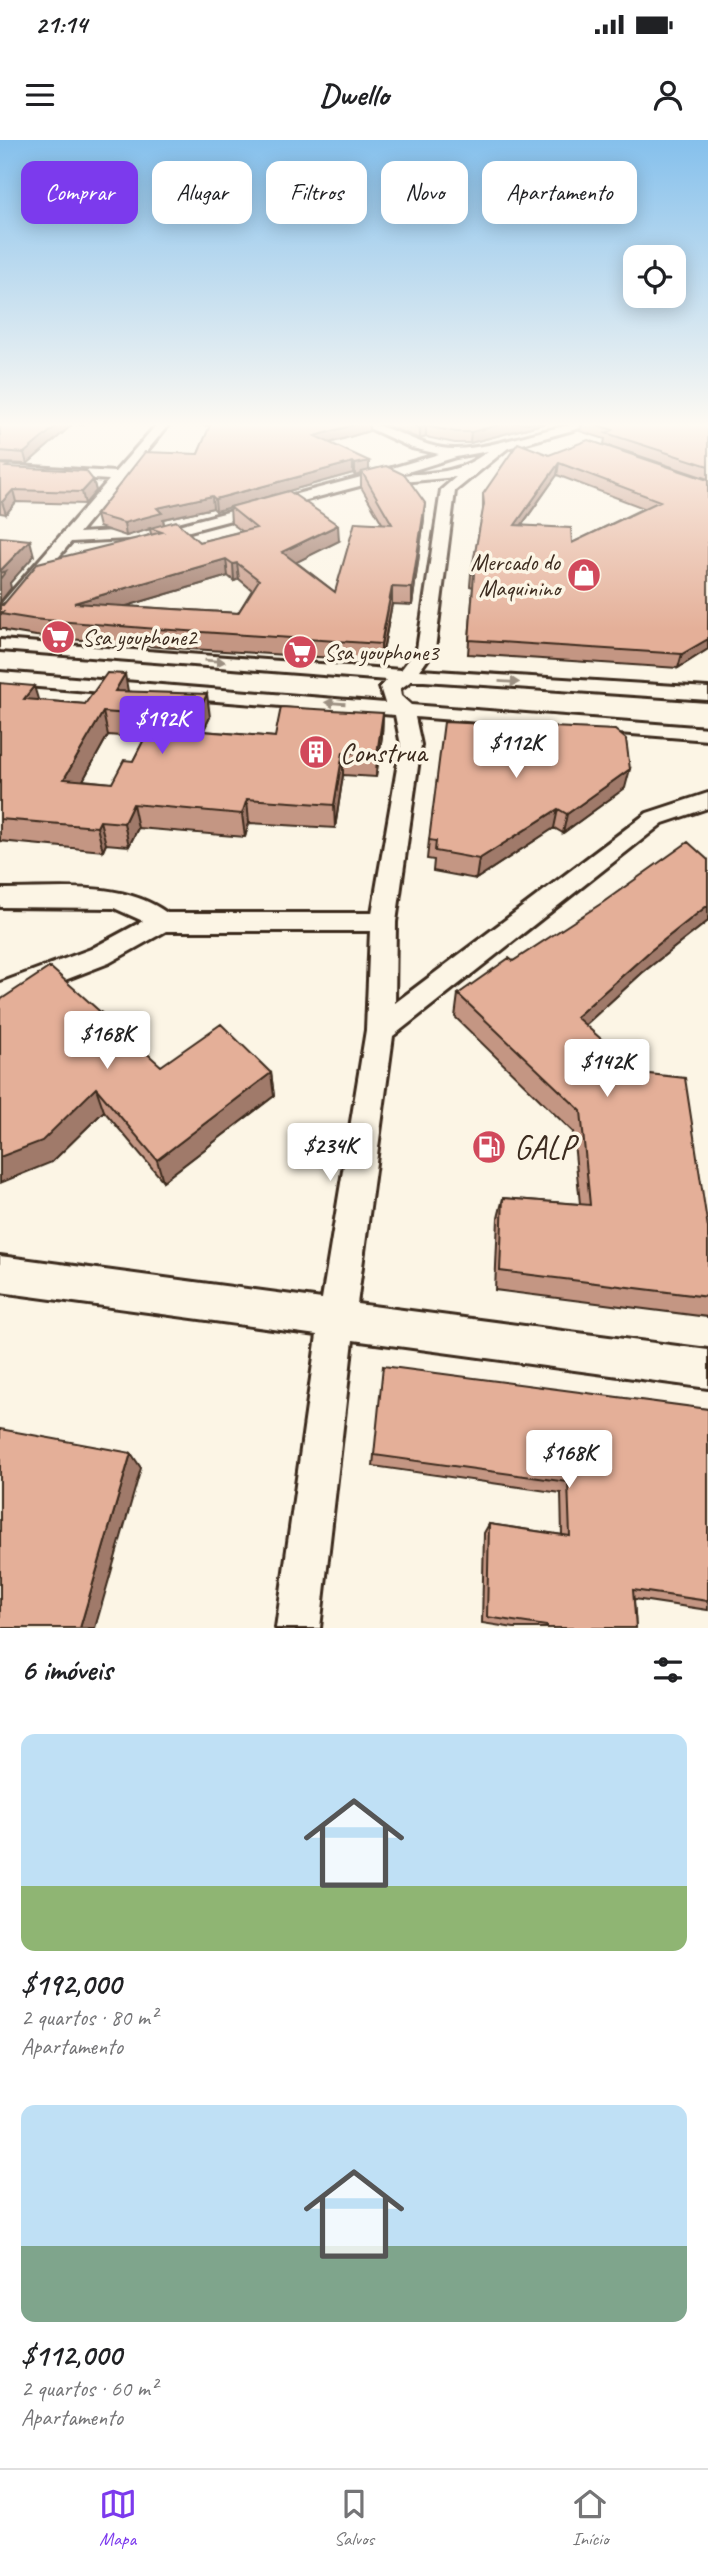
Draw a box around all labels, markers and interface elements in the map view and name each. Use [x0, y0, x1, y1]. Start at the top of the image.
text: 21:14 [35, 8, 87, 41]
text: Dwello [319, 74, 389, 115]
icon: menu [21, 76, 59, 114]
icon: person [649, 76, 687, 114]
chip: Comprar [21, 161, 138, 224]
chip: Alugar [152, 161, 252, 224]
chip: Filtros [266, 161, 367, 224]
chip: Novo [381, 161, 468, 224]
chip: Apartamento [482, 161, 637, 224]
map controls [623, 245, 686, 308]
button: locate [623, 245, 686, 308]
place label: Mercado do Maquinino [471, 548, 563, 603]
shop icon: Mercado do Maquinino [565, 556, 603, 594]
supermarket icon: Ssa youphone2 [39, 618, 77, 656]
place label: Ssa youphone2 [82, 623, 198, 652]
supermarket icon: Ssa youphone3 [281, 633, 319, 671]
place label: Ssa youphone3 [324, 638, 440, 667]
one-way arrow [204, 656, 226, 667]
one-way arrow [498, 677, 520, 688]
pin: $192K [113, 696, 211, 756]
one-way arrow [324, 697, 346, 708]
text: $192K [136, 704, 188, 733]
pin: $112K [467, 720, 565, 780]
text: $112K [489, 728, 543, 757]
building icon: Construa [297, 733, 335, 771]
place label: Construa [340, 735, 429, 770]
pin: $168K [58, 1012, 156, 1071]
text: $168K [80, 1019, 134, 1048]
pin: $142K [558, 1040, 656, 1099]
text: $142K [580, 1047, 634, 1076]
pin: $234K [281, 1124, 379, 1183]
place label: GALP [514, 1126, 579, 1168]
fuel station icon: GALP [470, 1128, 508, 1166]
text: $234K [303, 1131, 357, 1160]
pin: $168K [520, 1430, 618, 1490]
text: $168K [542, 1438, 596, 1467]
text: 6 imóveis [21, 1651, 112, 1689]
icon: filters [649, 1651, 687, 1689]
icon: home [291, 1780, 417, 1906]
text: $192,000 [21, 1965, 121, 2003]
text: 2 quartos · 80 m² [21, 2003, 157, 2032]
text: Apartamento [21, 2032, 123, 2061]
icon: home [291, 2151, 417, 2277]
text: $112,000 [21, 2336, 121, 2374]
text: 2 quartos · 60 m² [21, 2374, 157, 2403]
text: Apartamento [21, 2403, 123, 2432]
tab: Mapa [99, 2485, 137, 2551]
tab: Salvos [334, 2485, 374, 2551]
tab: Início [571, 2485, 609, 2551]

